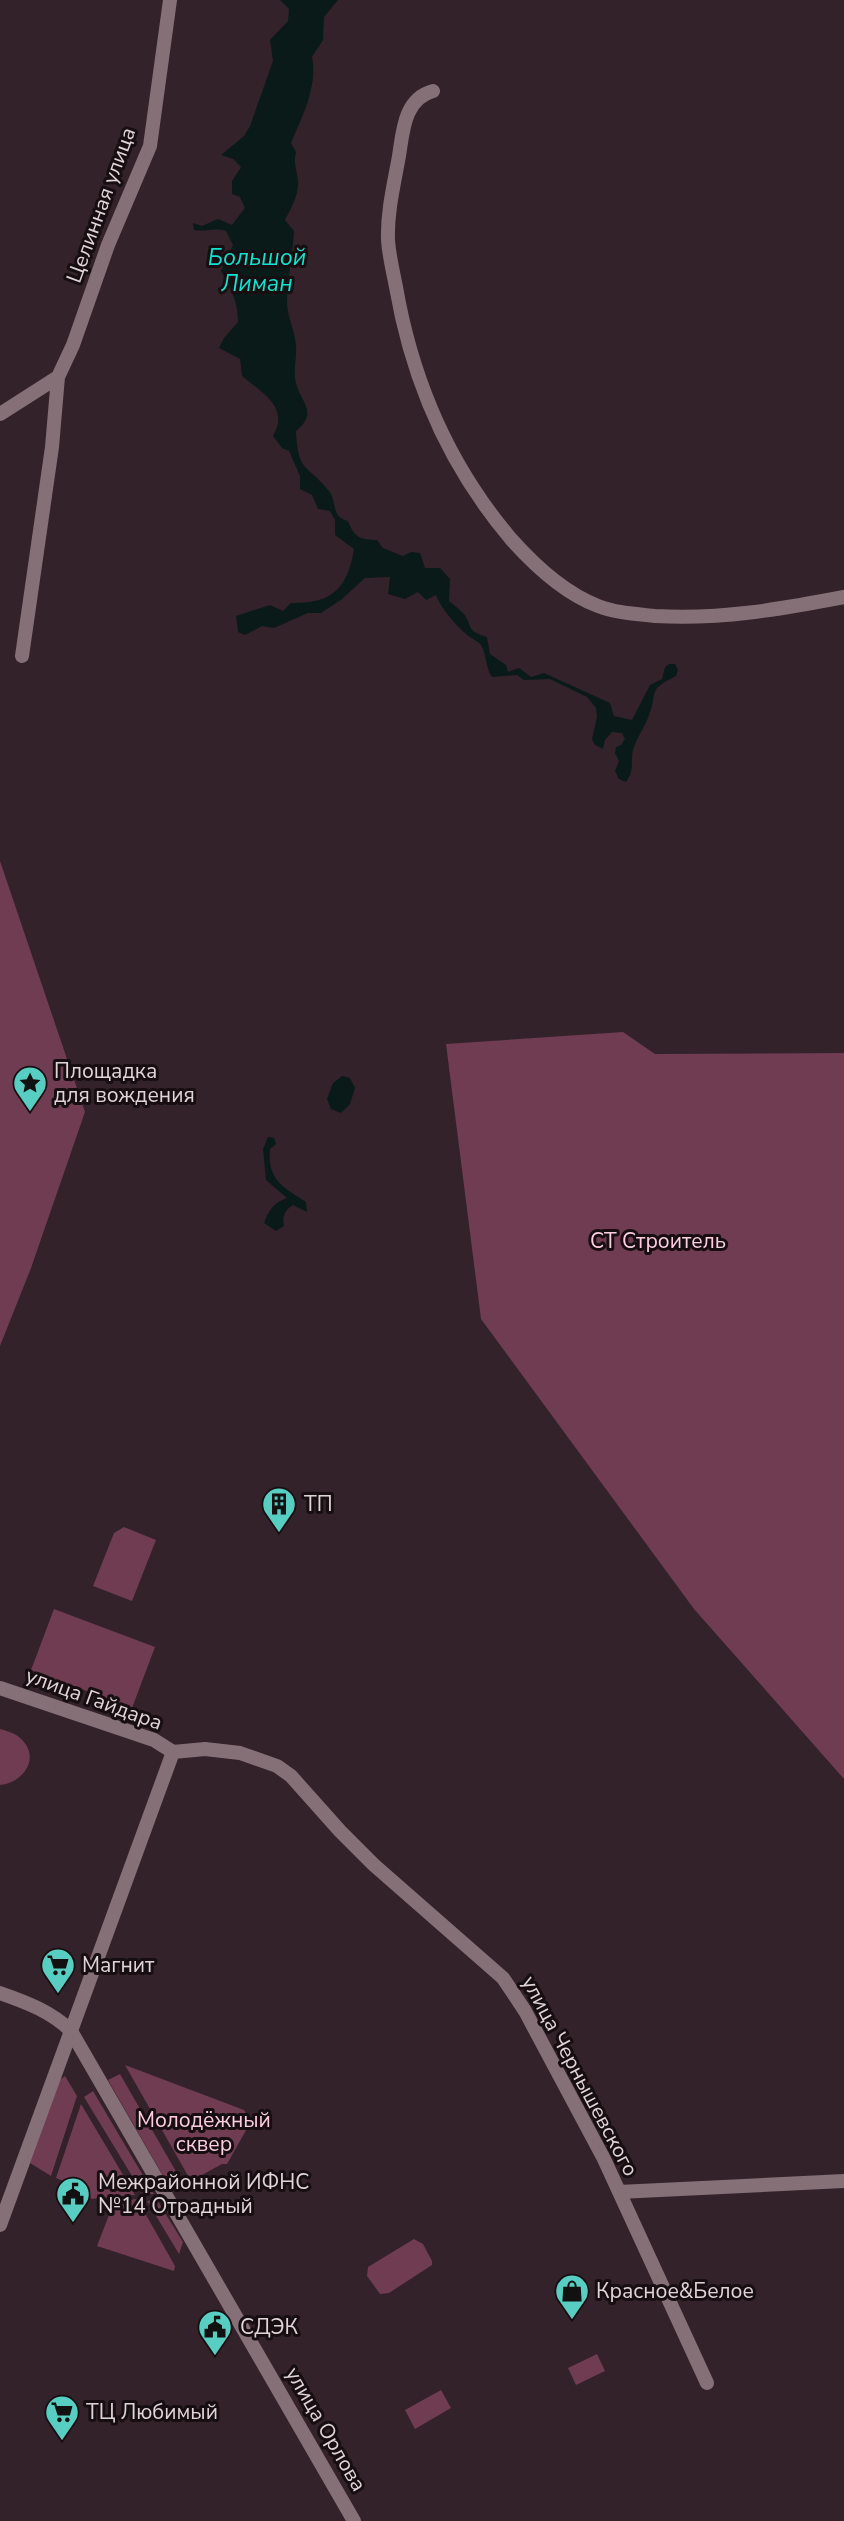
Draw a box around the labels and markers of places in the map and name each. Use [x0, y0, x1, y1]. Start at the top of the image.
place label: Площадка для вождения [54, 1057, 195, 1109]
place icon: Площадка для вождения [11, 1064, 49, 1113]
building icon: ТП [260, 1485, 298, 1534]
place label: ТП [304, 1490, 333, 1518]
supermarket icon: Магнит [39, 1946, 77, 1995]
place label: Магнит [82, 1951, 155, 1979]
place label: Межрайонной ИФНС №14 Отрадный [98, 2168, 309, 2220]
public building icon: Межрайонной ИФНС №14 Отрадный [54, 2175, 92, 2224]
shop icon: Красное&Белое [553, 2272, 591, 2321]
place label: Красное&Белое [596, 2277, 754, 2305]
public building icon: СДЭК [196, 2308, 234, 2357]
place label: СДЭК [240, 2313, 299, 2341]
supermarket icon: ТЦ Любимый [43, 2393, 81, 2442]
place label: ТЦ Любимый [86, 2398, 218, 2426]

